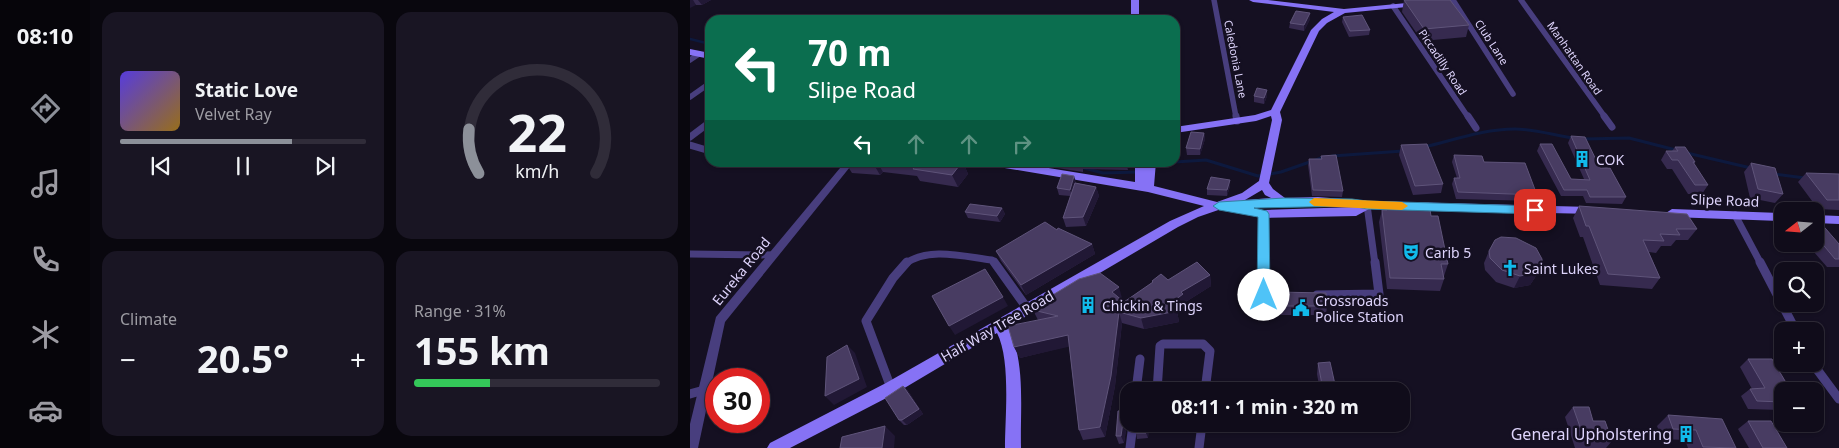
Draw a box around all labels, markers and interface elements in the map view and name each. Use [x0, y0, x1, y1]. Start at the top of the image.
street label: Club Lane [1472, 16, 1512, 68]
street label: Manhattan Road [1544, 18, 1606, 98]
street label: Caledonia Lane [1221, 19, 1251, 99]
text: 08:10 [17, 20, 73, 50]
street label: Piccadilly Road [1415, 26, 1471, 98]
text: 70 m [808, 29, 891, 76]
icon: left [725, 35, 790, 100]
text: Slipe Road [808, 74, 916, 104]
text: Static Love [195, 77, 298, 103]
icon: directions [28, 91, 63, 126]
text: 22 [507, 96, 567, 167]
text: Velvet Ray [195, 103, 272, 125]
icon: left [849, 130, 877, 158]
icon: ahead [902, 130, 930, 158]
icon: ahead [955, 130, 983, 158]
icon: right [1008, 130, 1036, 158]
building icon: COK [1572, 149, 1592, 169]
place label: COK [1596, 150, 1625, 169]
icon: previous [147, 152, 175, 180]
icon: pause [229, 152, 257, 180]
icon: next [311, 152, 339, 180]
text: km/h [515, 159, 559, 183]
icon: music [28, 166, 63, 201]
pin [1514, 189, 1556, 231]
street label: Slipe Road [1690, 189, 1760, 211]
icon: arrive [1521, 196, 1549, 224]
north arrow [1774, 202, 1824, 252]
map controls [1774, 202, 1824, 432]
street label: Eureka Road [708, 233, 774, 309]
icon: phone [28, 242, 63, 277]
theatre icon: Carib 5 [1401, 242, 1421, 262]
place label: Carib 5 [1425, 243, 1471, 262]
church icon: Saint Lukes [1500, 258, 1520, 278]
place label: Saint Lukes [1524, 259, 1599, 278]
button: search [1774, 262, 1824, 312]
position arrow [1237, 268, 1289, 320]
street label: Half Way Tree Road [937, 286, 1057, 366]
place label: Crossroads Police Station [1315, 291, 1404, 326]
building icon: Chickin & Tings [1078, 295, 1098, 315]
place label: Chickin & Tings [1102, 296, 1203, 315]
public building icon: Crossroads Police Station [1291, 298, 1311, 318]
text: Range · 31% [414, 300, 506, 322]
text: Climate [120, 308, 177, 330]
icon: climate [28, 317, 63, 352]
button: + [1774, 322, 1824, 372]
text: 155 km [414, 324, 550, 376]
text: 20.5° [197, 332, 289, 384]
text: − [120, 340, 136, 378]
text: + [350, 340, 366, 378]
speed limit sign: 30 [705, 368, 770, 433]
button: − [1774, 382, 1824, 432]
icon: car [28, 393, 63, 428]
text: 08:11 · 1 min · 320 m [1171, 394, 1359, 420]
place label: General Upholstering [1511, 423, 1672, 445]
building icon: General Upholstering [1676, 424, 1696, 444]

